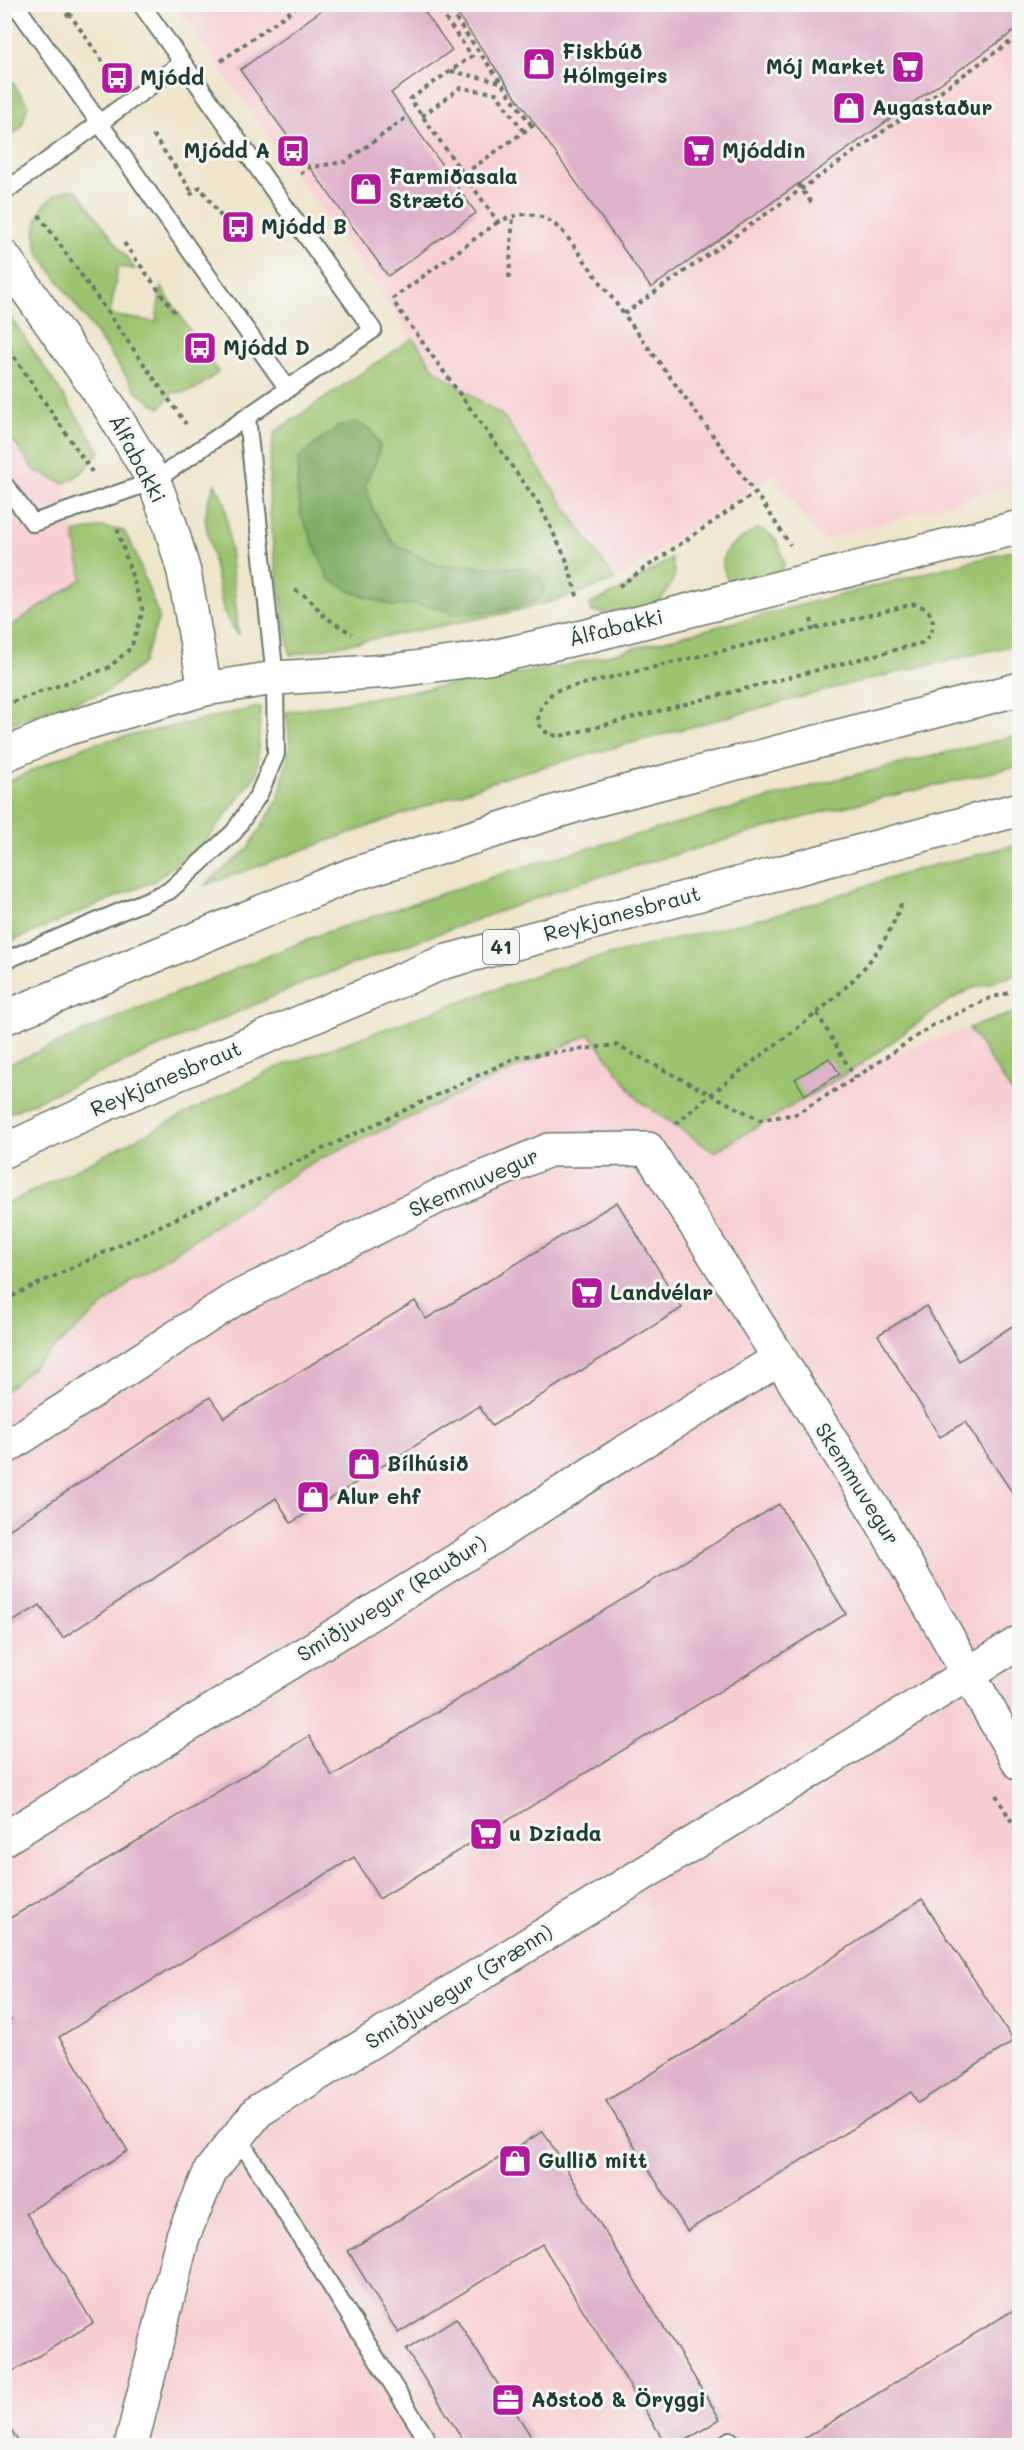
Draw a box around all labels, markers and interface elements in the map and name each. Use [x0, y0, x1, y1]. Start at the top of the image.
place label: Fiskbúð Hólmgeirs [562, 37, 668, 88]
shop icon: Fiskbúð Hólmgeirs [521, 46, 557, 82]
supermarket icon: Mój Market [890, 49, 926, 85]
place label: Mój Market [766, 52, 885, 79]
bus stop icon: Mjódd [99, 60, 135, 96]
place label: Mjódd [140, 63, 204, 90]
shop icon: Augastaður [831, 90, 867, 126]
place label: Augastaður [872, 93, 993, 120]
bus stop icon: Mjódd A [275, 133, 311, 169]
supermarket icon: Mjóddin [681, 133, 717, 169]
place label: Mjódd A [184, 136, 270, 163]
place label: Mjóddin [722, 136, 805, 163]
place label: Farmiðasala Strætó [389, 162, 518, 213]
shop icon: Farmiðasala Strætó [348, 171, 384, 207]
bus stop icon: Mjódd B [220, 209, 256, 245]
place label: Mjódd B [261, 212, 347, 239]
bus stop icon: Mjódd D [182, 330, 218, 366]
place label: Mjódd D [223, 333, 310, 360]
street label: Álfabakki [104, 409, 173, 507]
street label: Álfabakki [566, 602, 666, 651]
street label: Reykjanesbraut [540, 879, 703, 946]
road number: 41 [483, 930, 519, 964]
street label: Reykjanesbraut [86, 1034, 245, 1122]
street label: Skemmuvegur [404, 1141, 542, 1222]
supermarket icon: Landvélar [569, 1275, 605, 1311]
place label: Landvélar [610, 1278, 713, 1305]
street label: Skemmuvegur [810, 1417, 907, 1549]
shop icon: Bílhúsið [346, 1446, 382, 1482]
place label: Bílhúsið [387, 1449, 469, 1476]
shop icon: Alur ehf [295, 1479, 331, 1515]
place label: Alur ehf [336, 1482, 422, 1509]
street label: Smiðjuvegur (Rauður) [291, 1528, 491, 1667]
supermarket icon: u Dziada [468, 1816, 504, 1852]
place label: u Dziada [509, 1819, 602, 1846]
street label: Smiðjuvegur (Grænn) [360, 1917, 557, 2054]
shop icon: Gullið mitt [497, 2143, 533, 2179]
place label: Gullið mitt [538, 2146, 647, 2173]
office icon: Aðstoð & Öryggi [490, 2382, 526, 2418]
place label: Aðstoð & Öryggi [531, 2385, 706, 2413]

